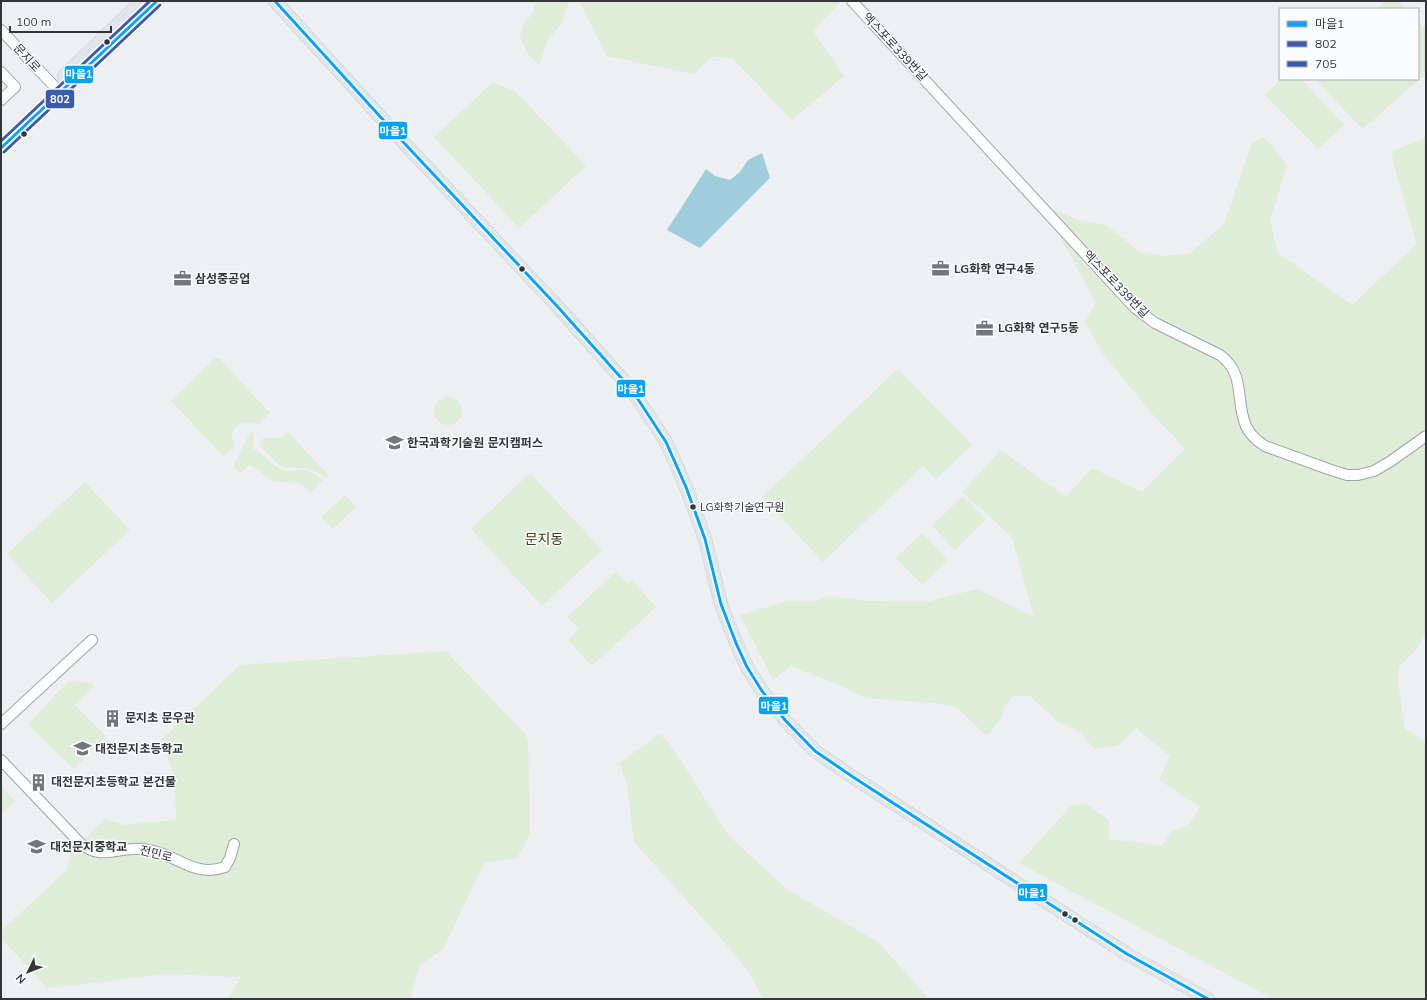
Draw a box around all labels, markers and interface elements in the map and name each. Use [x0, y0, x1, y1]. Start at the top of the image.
scale bar [10, 8, 111, 34]
legend [1279, 8, 1419, 80]
street label: 엑스포로339번길 [860, 9, 931, 84]
text: 100 m [16, 14, 51, 29]
text: 마을1 [1315, 16, 1344, 31]
text: 802 [1315, 36, 1337, 51]
unlabelled marker [102, 37, 112, 47]
street label: 문지로 [11, 40, 44, 75]
text: 705 [1315, 56, 1337, 71]
line badge: 마을1 [64, 65, 94, 84]
text: 마을1 [66, 67, 93, 81]
line badge: 802 [45, 89, 75, 109]
text: 802 [50, 92, 70, 106]
line badge: 마을1 [378, 121, 408, 140]
text: 마을1 [380, 124, 407, 138]
unlabelled marker [19, 129, 29, 139]
street label: 엑스포로339번길 [1080, 247, 1152, 320]
office icon: LG화학 연구4동 [931, 259, 951, 279]
place label: LG화학 연구4동 [954, 261, 1035, 276]
unlabelled marker [517, 264, 527, 274]
office icon: 삼성중공업 [172, 269, 192, 289]
place label: 삼성중공업 [195, 271, 250, 286]
office icon: LG화학 연구5동 [975, 318, 995, 338]
place label: LG화학 연구5동 [998, 320, 1079, 335]
line badge: 마을1 [616, 379, 646, 398]
text: 마을1 [618, 382, 645, 396]
school or university icon: 한국과학기술원 문지캠퍼스 [384, 433, 404, 453]
place label: 한국과학기술원 문지캠퍼스 [407, 435, 543, 450]
place label: LG화학기술연구원 [700, 500, 784, 514]
marker: LG화학기술연구원 [688, 502, 698, 512]
district label: 문지동 [525, 530, 563, 548]
line badge: 마을1 [758, 696, 789, 715]
text: 마을1 [761, 699, 788, 713]
building icon: 문지초 문우관 [102, 708, 122, 728]
place label: 문지초 문우관 [125, 710, 195, 725]
school or university icon: 대전문지초등학교 [72, 739, 92, 759]
place label: 대전문지초등학교 [95, 741, 183, 756]
building icon: 대전문지초등학교 본건물 [28, 772, 48, 792]
place label: 대전문지초등학교 본건물 [51, 774, 176, 789]
school or university icon: 대전문지중학교 [27, 837, 47, 857]
place label: 대전문지중학교 [50, 839, 127, 854]
street label: 전민로 [138, 842, 174, 865]
line badge: 마을1 [1017, 883, 1048, 902]
text: 마을1 [1019, 886, 1046, 900]
unlabelled marker [1060, 909, 1070, 919]
unlabelled marker [1070, 915, 1080, 925]
north arrow [8, 952, 48, 992]
text: N [13, 971, 29, 987]

